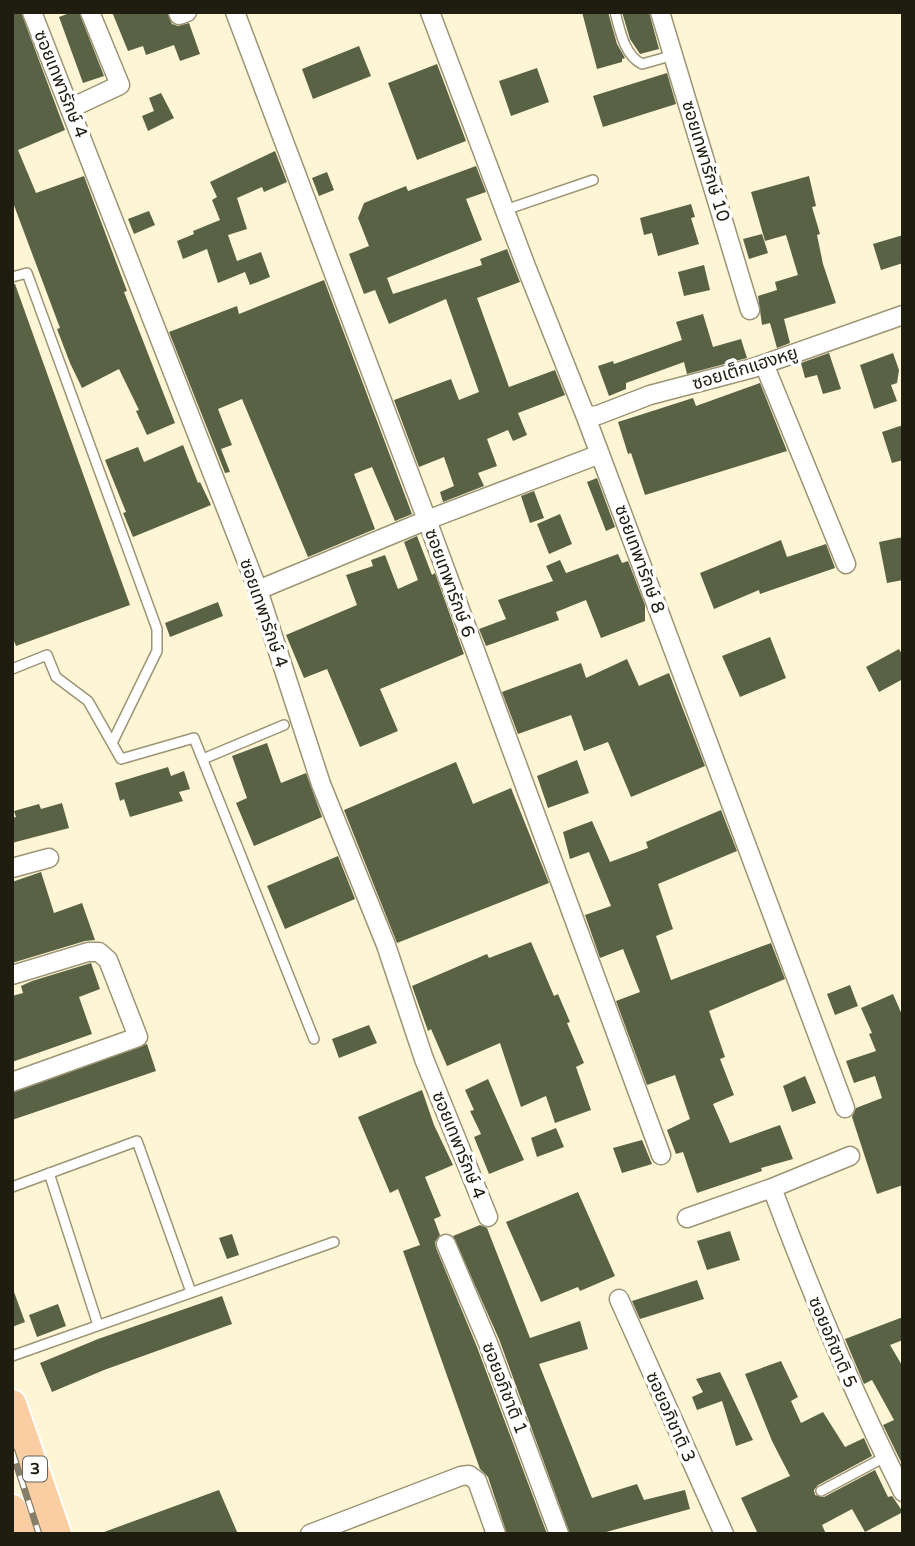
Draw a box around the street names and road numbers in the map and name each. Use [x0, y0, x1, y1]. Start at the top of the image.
street label: ซอยเทพารักษ์ 4 [29, 27, 93, 141]
street label: ซอยเทพารักษ์ 10 [677, 98, 735, 224]
street label: ซอยเต็กแฮงหยู [689, 341, 801, 395]
street label: ซอยเทพารักษ์ 8 [610, 502, 670, 616]
street label: ซอยเทพารักษ์ 6 [420, 526, 480, 640]
street label: ซอยเทพารักษ์ 4 [235, 555, 293, 671]
street label: ซอยเทพารักษ์ 4 [427, 1088, 491, 1202]
street label: ซอยอภิชาติ 5 [804, 1293, 862, 1391]
street label: ซอยอภิชาติ 1 [477, 1339, 533, 1437]
street label: ซอยอภิชาติ 3 [641, 1368, 701, 1466]
road number: 3 [23, 1456, 47, 1482]

